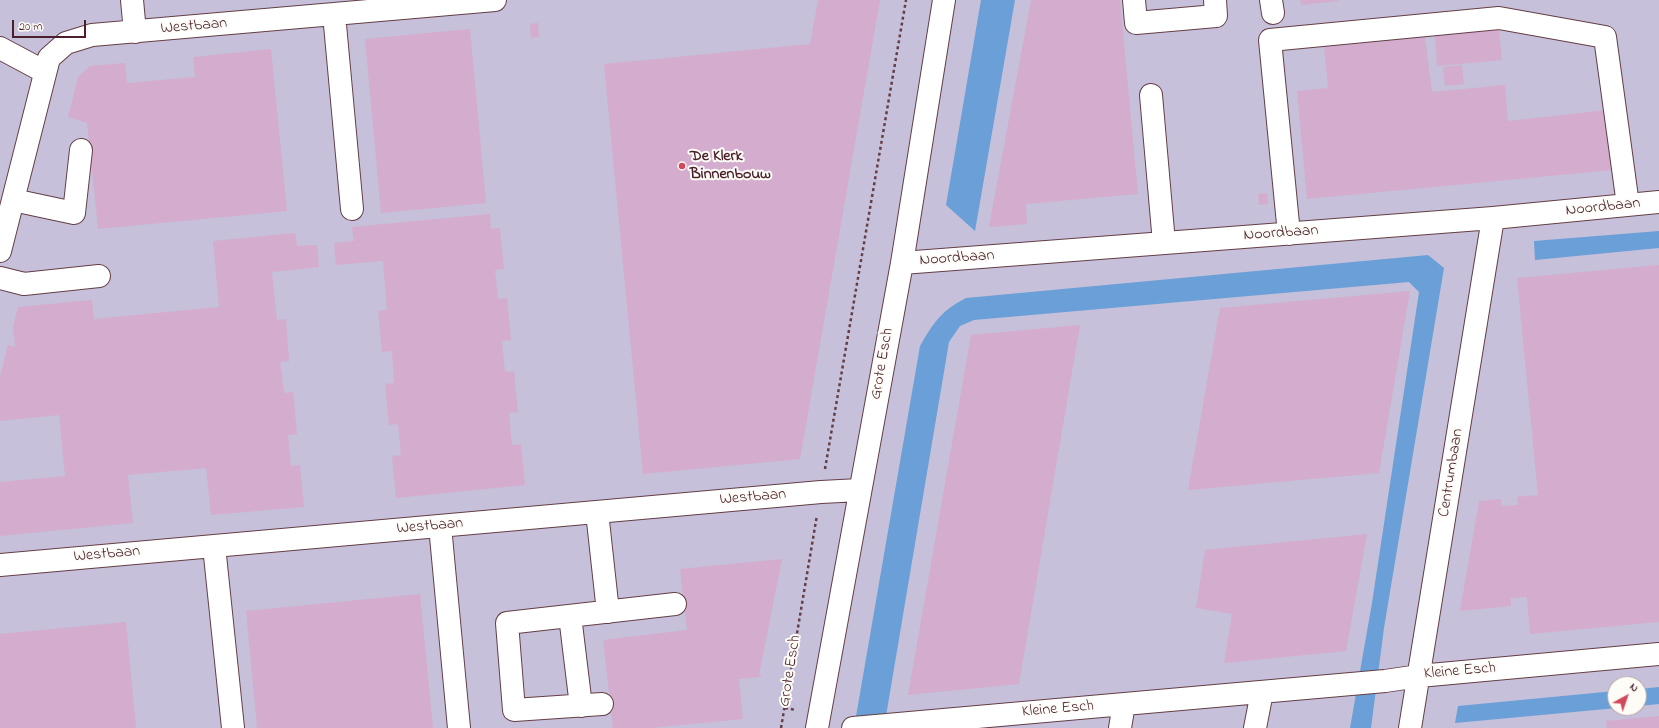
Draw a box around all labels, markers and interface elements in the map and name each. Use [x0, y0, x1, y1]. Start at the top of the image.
scale bar [14, 12, 88, 38]
street label: Westbaan [160, 15, 228, 39]
text: 20 m [19, 18, 42, 36]
place label: De Klerk Binnenbouw [690, 147, 771, 185]
marker: De Klerk Binnenbouw [677, 161, 687, 171]
street label: Noordbaan [1565, 195, 1641, 221]
street label: Noordbaan [1243, 222, 1319, 246]
street label: Noordbaan [919, 247, 995, 271]
street label: Grote Esch [867, 327, 899, 401]
street label: Centrumbaan [1436, 427, 1468, 519]
street label: Westbaan [719, 486, 787, 510]
street label: Westbaan [396, 515, 464, 539]
street label: Westbaan [73, 543, 141, 567]
street label: Grote Esch [776, 634, 806, 708]
street label: Kleine Esch [1423, 659, 1497, 685]
north arrow [1607, 676, 1647, 716]
text: N [1626, 679, 1642, 696]
street label: Kleine Esch [1021, 697, 1095, 723]

